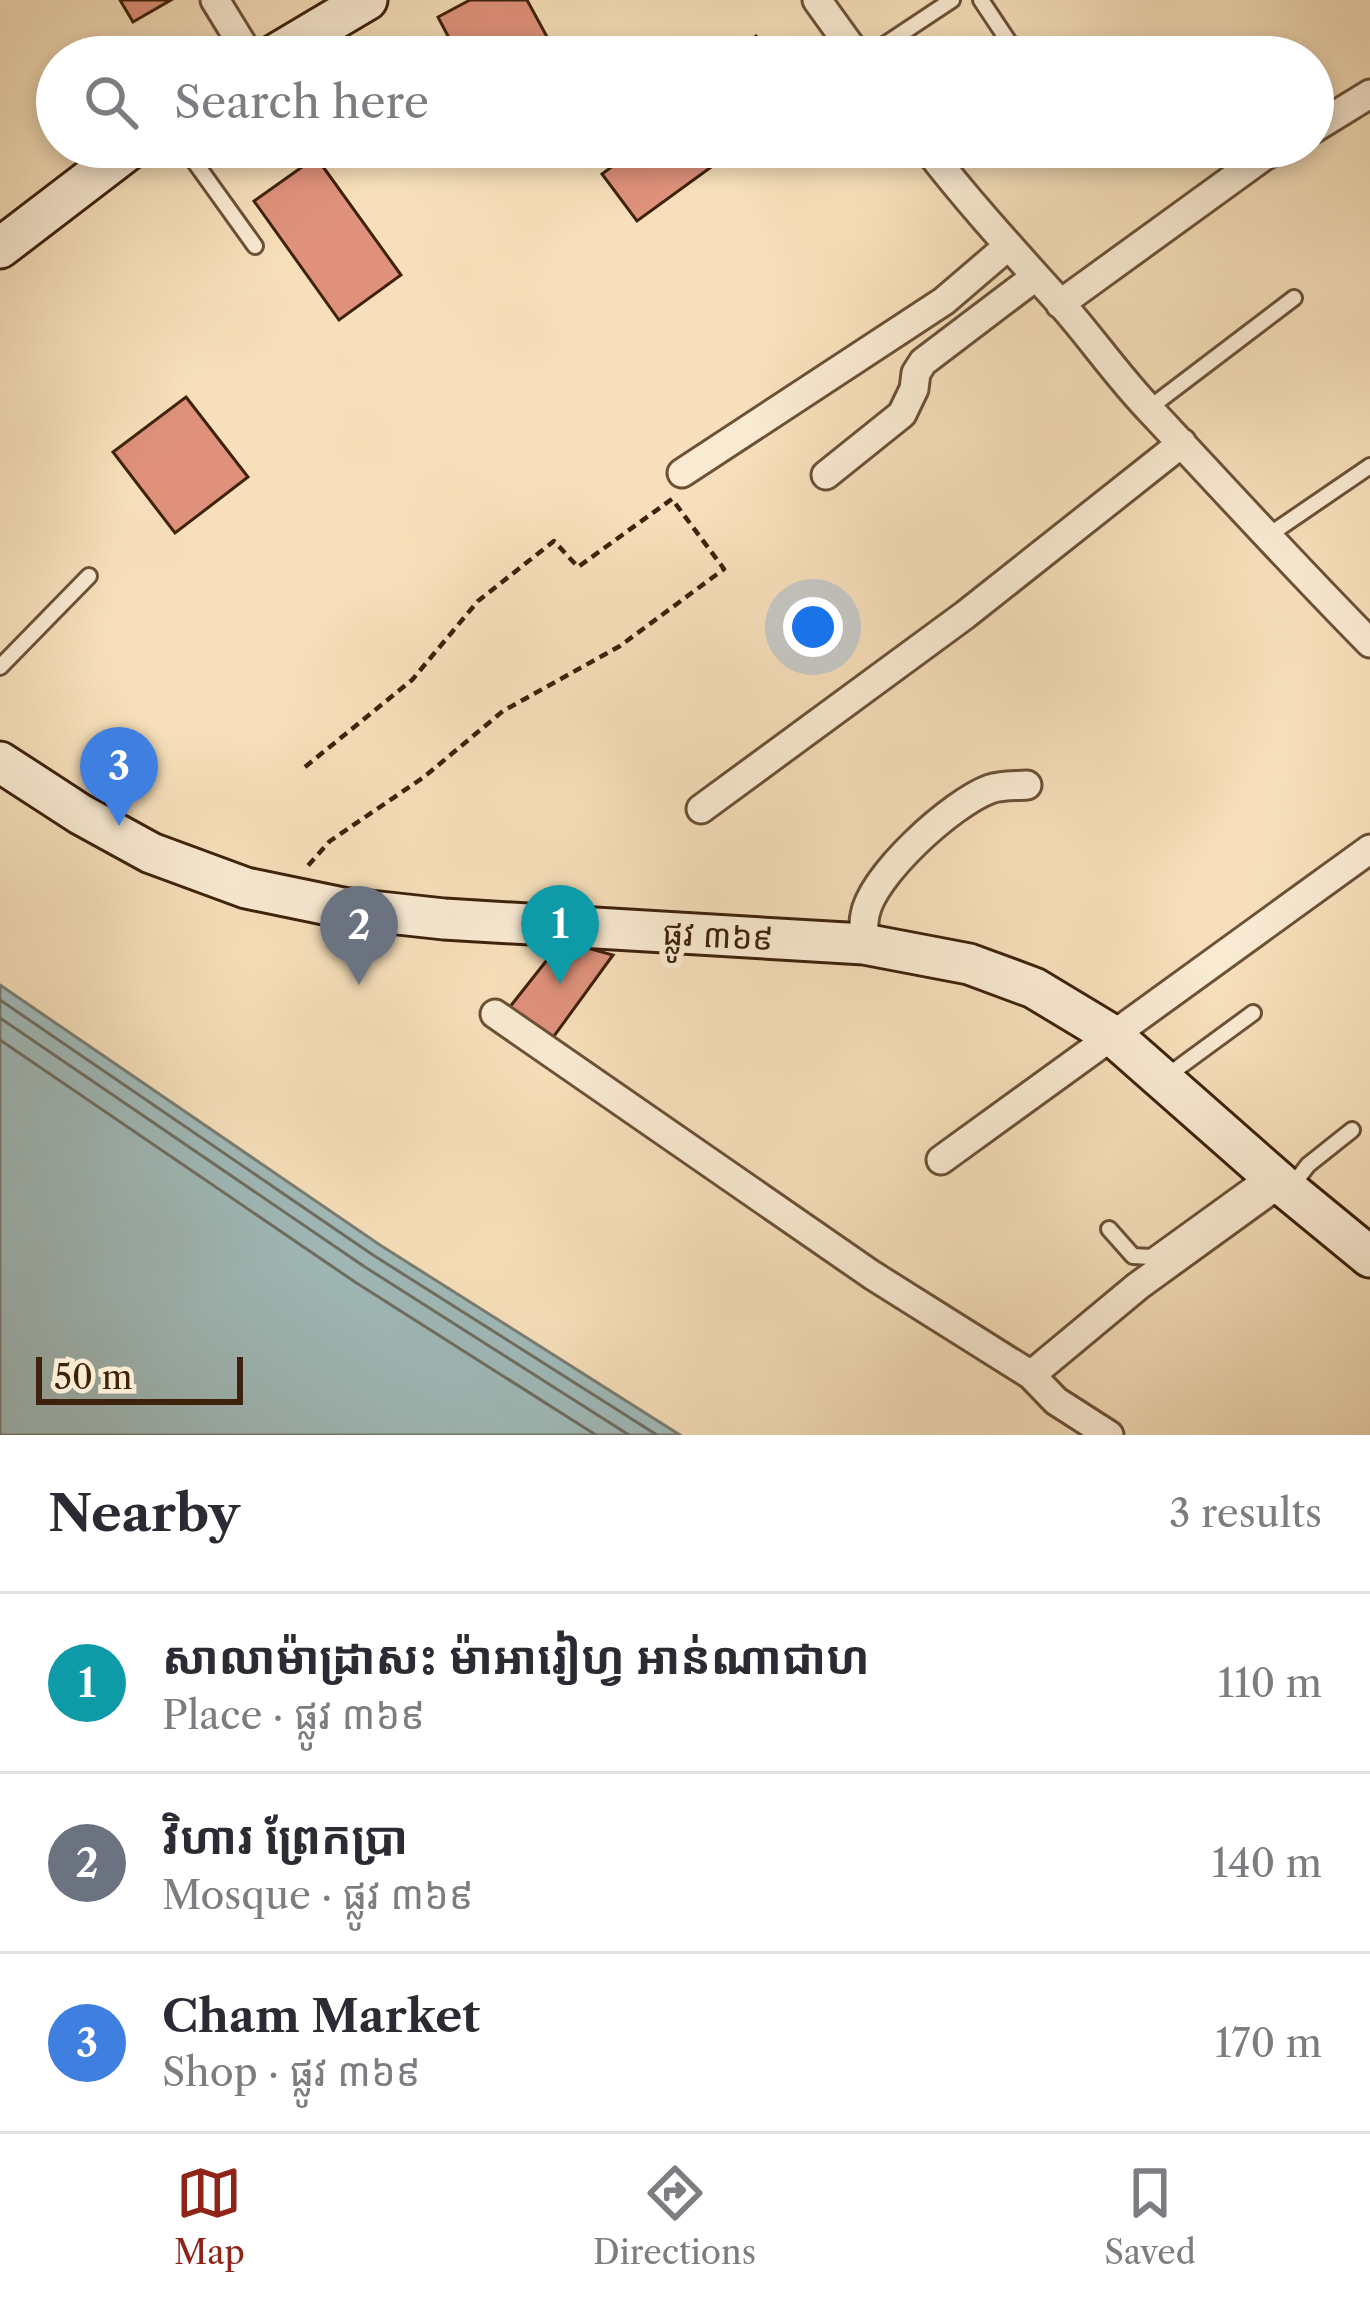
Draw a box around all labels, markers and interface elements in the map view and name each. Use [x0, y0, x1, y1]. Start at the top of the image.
search box [36, 36, 1334, 168]
icon: search [78, 69, 144, 135]
text: Search here [174, 74, 429, 130]
your location [783, 597, 843, 657]
pin: 3 [80, 727, 158, 826]
pin: 1 [521, 885, 599, 984]
pin: 2 [320, 886, 398, 985]
street label: ផ្លូវ ៣៦៩ [661, 913, 774, 968]
scale bar [36, 1351, 243, 1404]
text: 50 m [54, 1357, 132, 1398]
text: Nearby [48, 1482, 240, 1544]
text: 3 results [1169, 1489, 1322, 1537]
text: សាលាម៉ាដ្រាសះ ម៉ាអារៀហ្វ អាន់ណាជាហ [162, 1630, 870, 1686]
text: 1 [78, 1659, 96, 1707]
text: 110 m [1218, 1659, 1322, 1707]
text: Place · ផ្លូវ ៣៦៩ [162, 1691, 425, 1739]
text: វិហារ ព្រែកប្រា [162, 1810, 408, 1866]
text: 2 [75, 1839, 99, 1887]
text: 140 m [1212, 1839, 1322, 1887]
text: Mosque · ផ្លូវ ៣៦៩ [162, 1871, 474, 1919]
text: Cham Market [162, 1988, 480, 2044]
text: 3 [76, 2019, 98, 2067]
text: 170 m [1215, 2019, 1322, 2067]
text: Shop · ផ្លូវ ៣៦៩ [162, 2048, 420, 2096]
tab: Map [174, 2160, 245, 2273]
tab: Directions [593, 2160, 756, 2273]
tab: Saved [1104, 2160, 1196, 2273]

